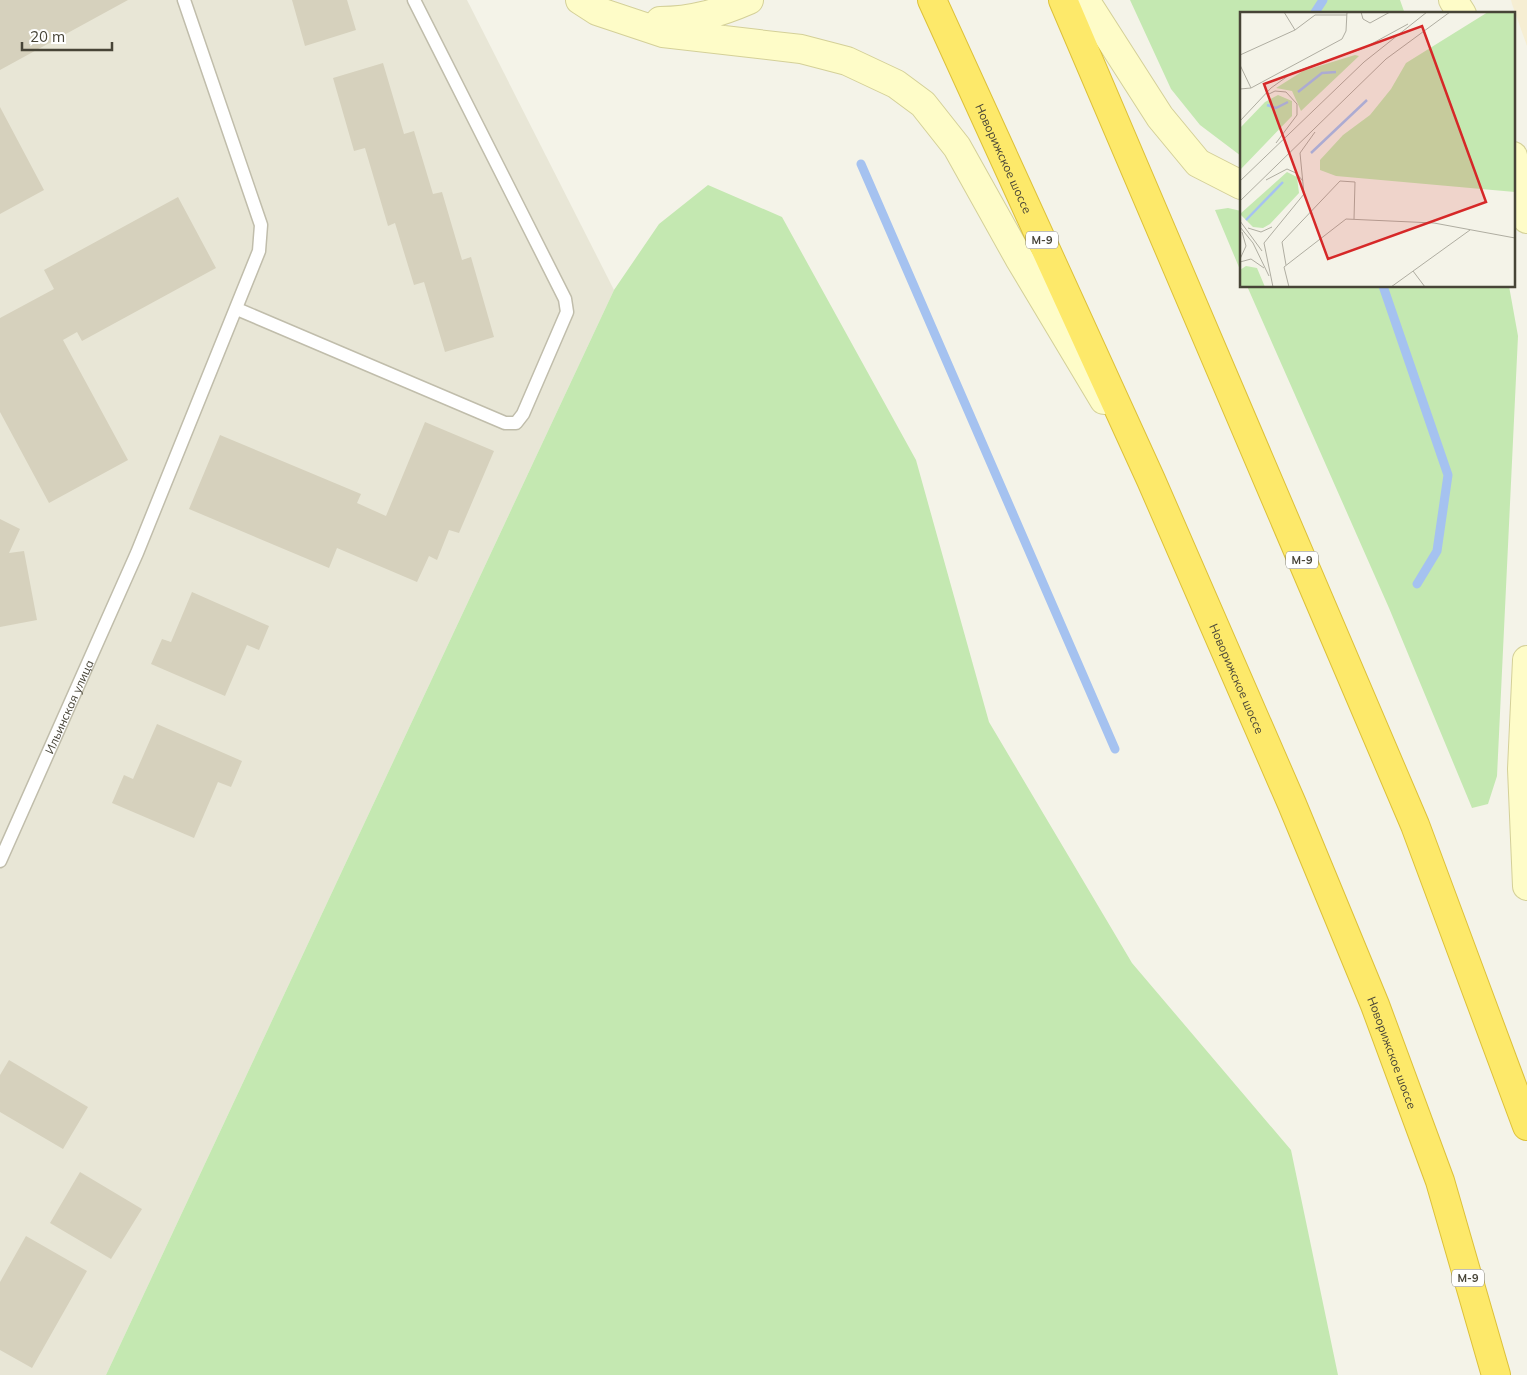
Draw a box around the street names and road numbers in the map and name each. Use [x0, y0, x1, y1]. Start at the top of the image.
street label: Новорижское шоссе [973, 101, 1036, 216]
road number: М-9 [1026, 232, 1058, 248]
road number: М-9 [1286, 552, 1318, 568]
street label: Новорижское шоссе [1207, 621, 1268, 736]
street label: Ильинская улица [41, 657, 96, 756]
street label: Новорижское шоссе [1365, 994, 1420, 1111]
road number: М-9 [1452, 1270, 1484, 1286]

